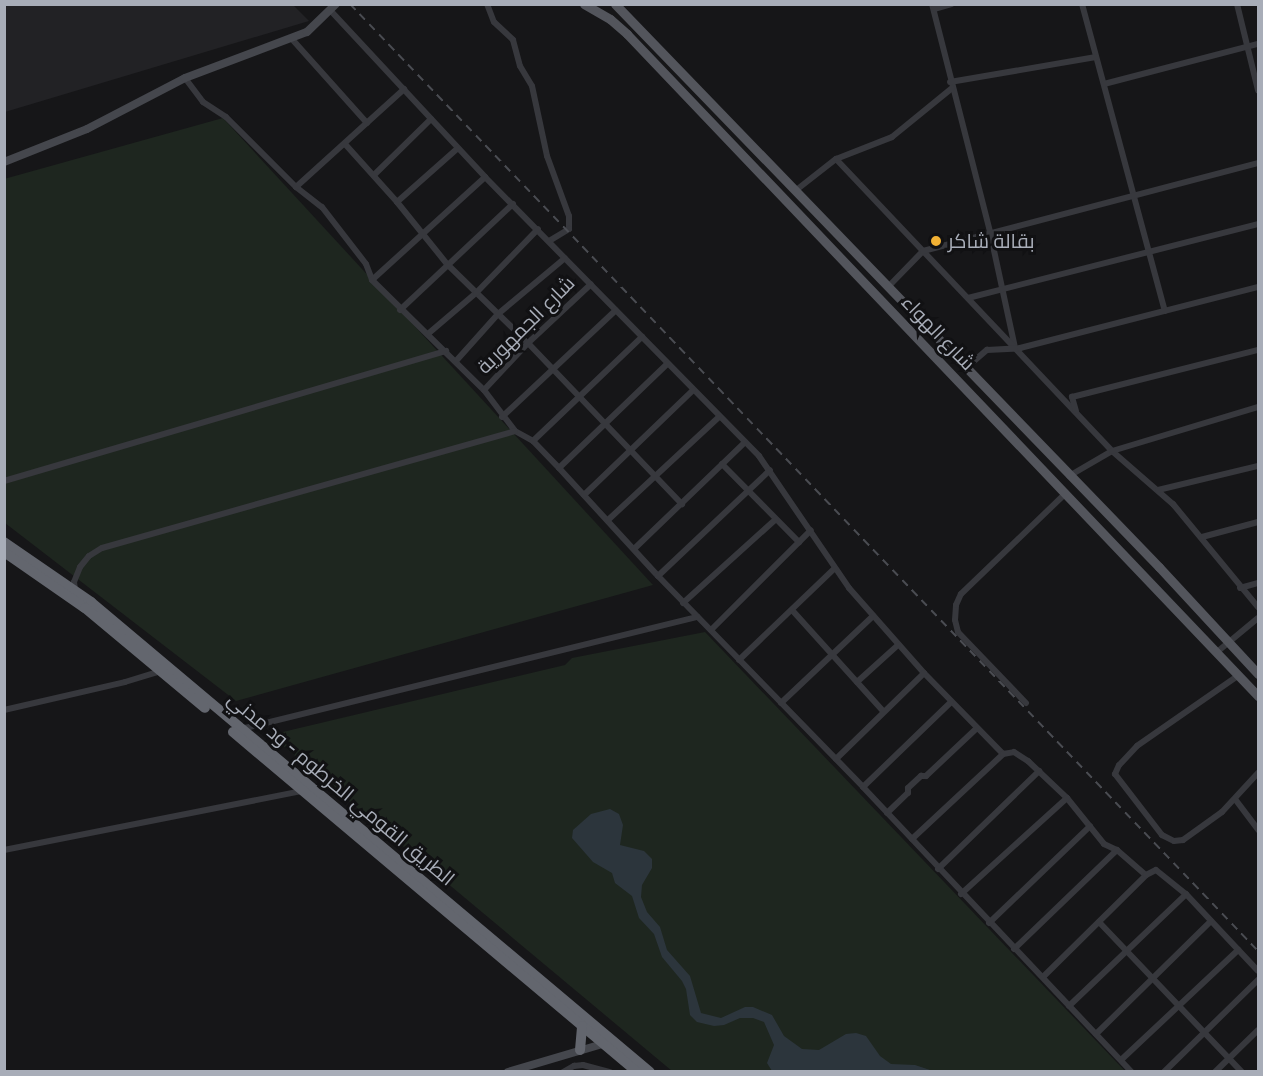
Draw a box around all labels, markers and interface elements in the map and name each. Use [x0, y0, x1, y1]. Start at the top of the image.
place label: بقالة شاكر [948, 229, 1035, 253]
marker: بقالة شاكر [929, 234, 943, 248]
street label: شارع الجمهورية [472, 271, 580, 379]
street label: شارع الهواء [896, 290, 980, 376]
street label: الطريق القومي الخرطوم - ود مدني [223, 687, 459, 891]

